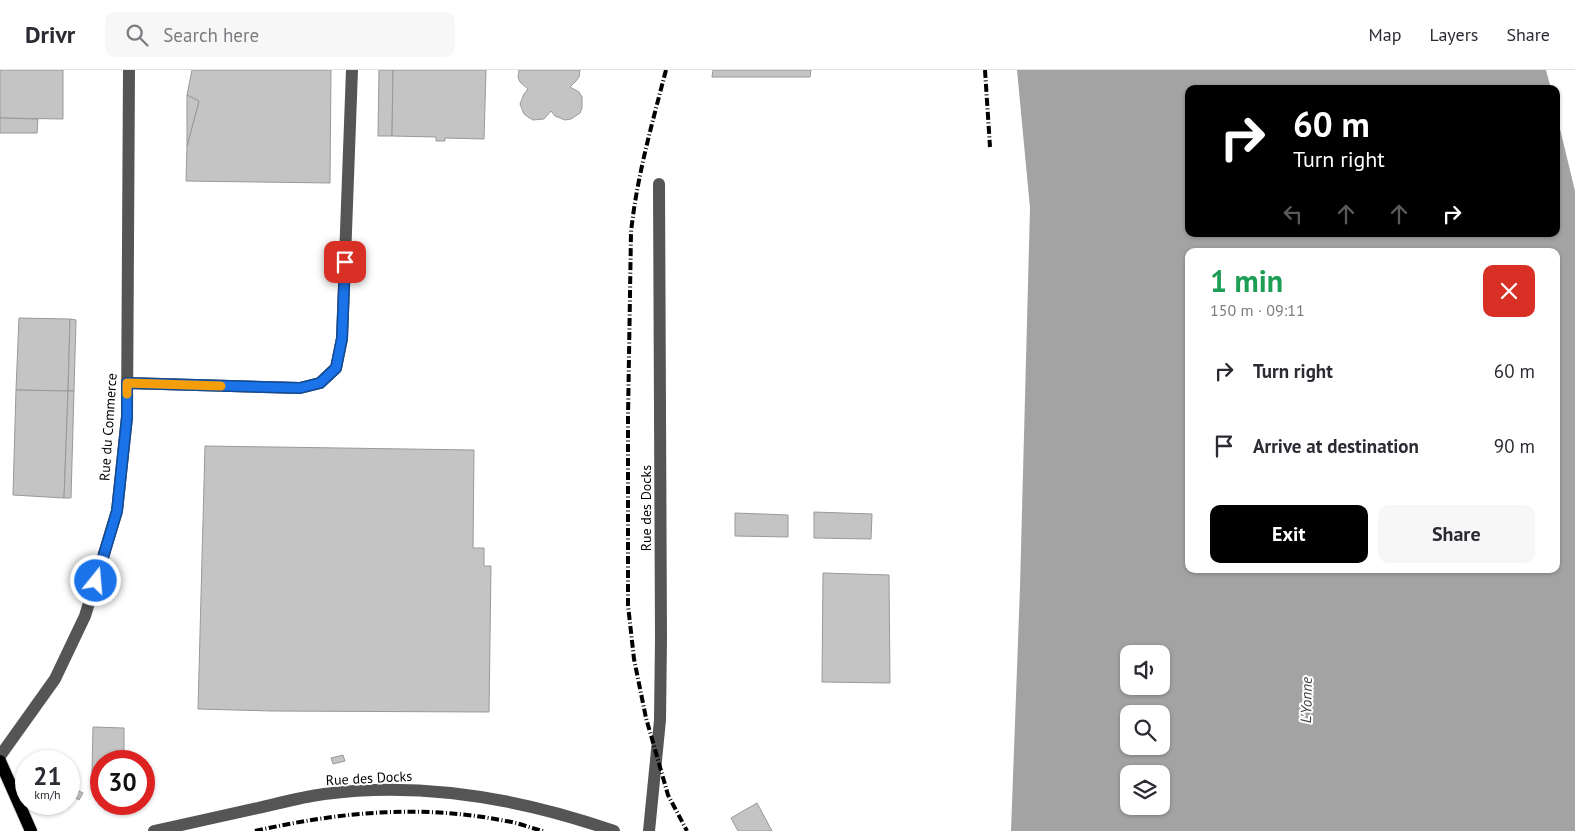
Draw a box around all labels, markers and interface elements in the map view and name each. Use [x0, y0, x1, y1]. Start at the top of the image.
search box [105, 12, 455, 57]
text: Drivr [25, 19, 75, 50]
icon: search [123, 21, 151, 49]
text: Search here [163, 23, 259, 47]
text: Map [1369, 23, 1401, 46]
text: Layers [1429, 23, 1478, 46]
text: Share [1506, 23, 1550, 46]
text: 60 m [1293, 101, 1370, 147]
icon: right [1210, 105, 1275, 170]
text: Turn right [1293, 145, 1385, 173]
icon: left [1279, 200, 1307, 228]
icon: ahead [1332, 200, 1360, 228]
icon: ahead [1385, 200, 1413, 228]
icon: right [1438, 200, 1466, 228]
pin [324, 241, 366, 283]
icon: arrive [331, 248, 359, 276]
text: 1 min [1210, 261, 1283, 300]
button: close [1483, 265, 1535, 317]
text: 150 m · 09:11 [1210, 300, 1305, 320]
icon: right [1210, 357, 1238, 385]
text: Turn right [1253, 359, 1333, 383]
text: 60 m [1494, 359, 1535, 383]
street label: Rue du Commerce [95, 372, 121, 482]
icon: arrive [1210, 432, 1238, 460]
text: Arrive at destination [1253, 434, 1419, 458]
text: 90 m [1494, 434, 1535, 458]
street label: Rue des Docks [637, 465, 655, 551]
button: Exit [1210, 505, 1368, 563]
button: Share [1378, 505, 1535, 563]
position arrow [69, 554, 121, 606]
map controls [1120, 645, 1170, 815]
button: sound [1120, 645, 1170, 695]
water label: L'Yonne [1296, 677, 1316, 723]
button: search [1120, 705, 1170, 755]
speed limit sign: 30 [90, 750, 155, 815]
text: 21 [33, 760, 62, 792]
button: layers [1120, 765, 1170, 815]
street label: Rue des Docks [325, 767, 413, 789]
text: km/h [34, 787, 61, 802]

